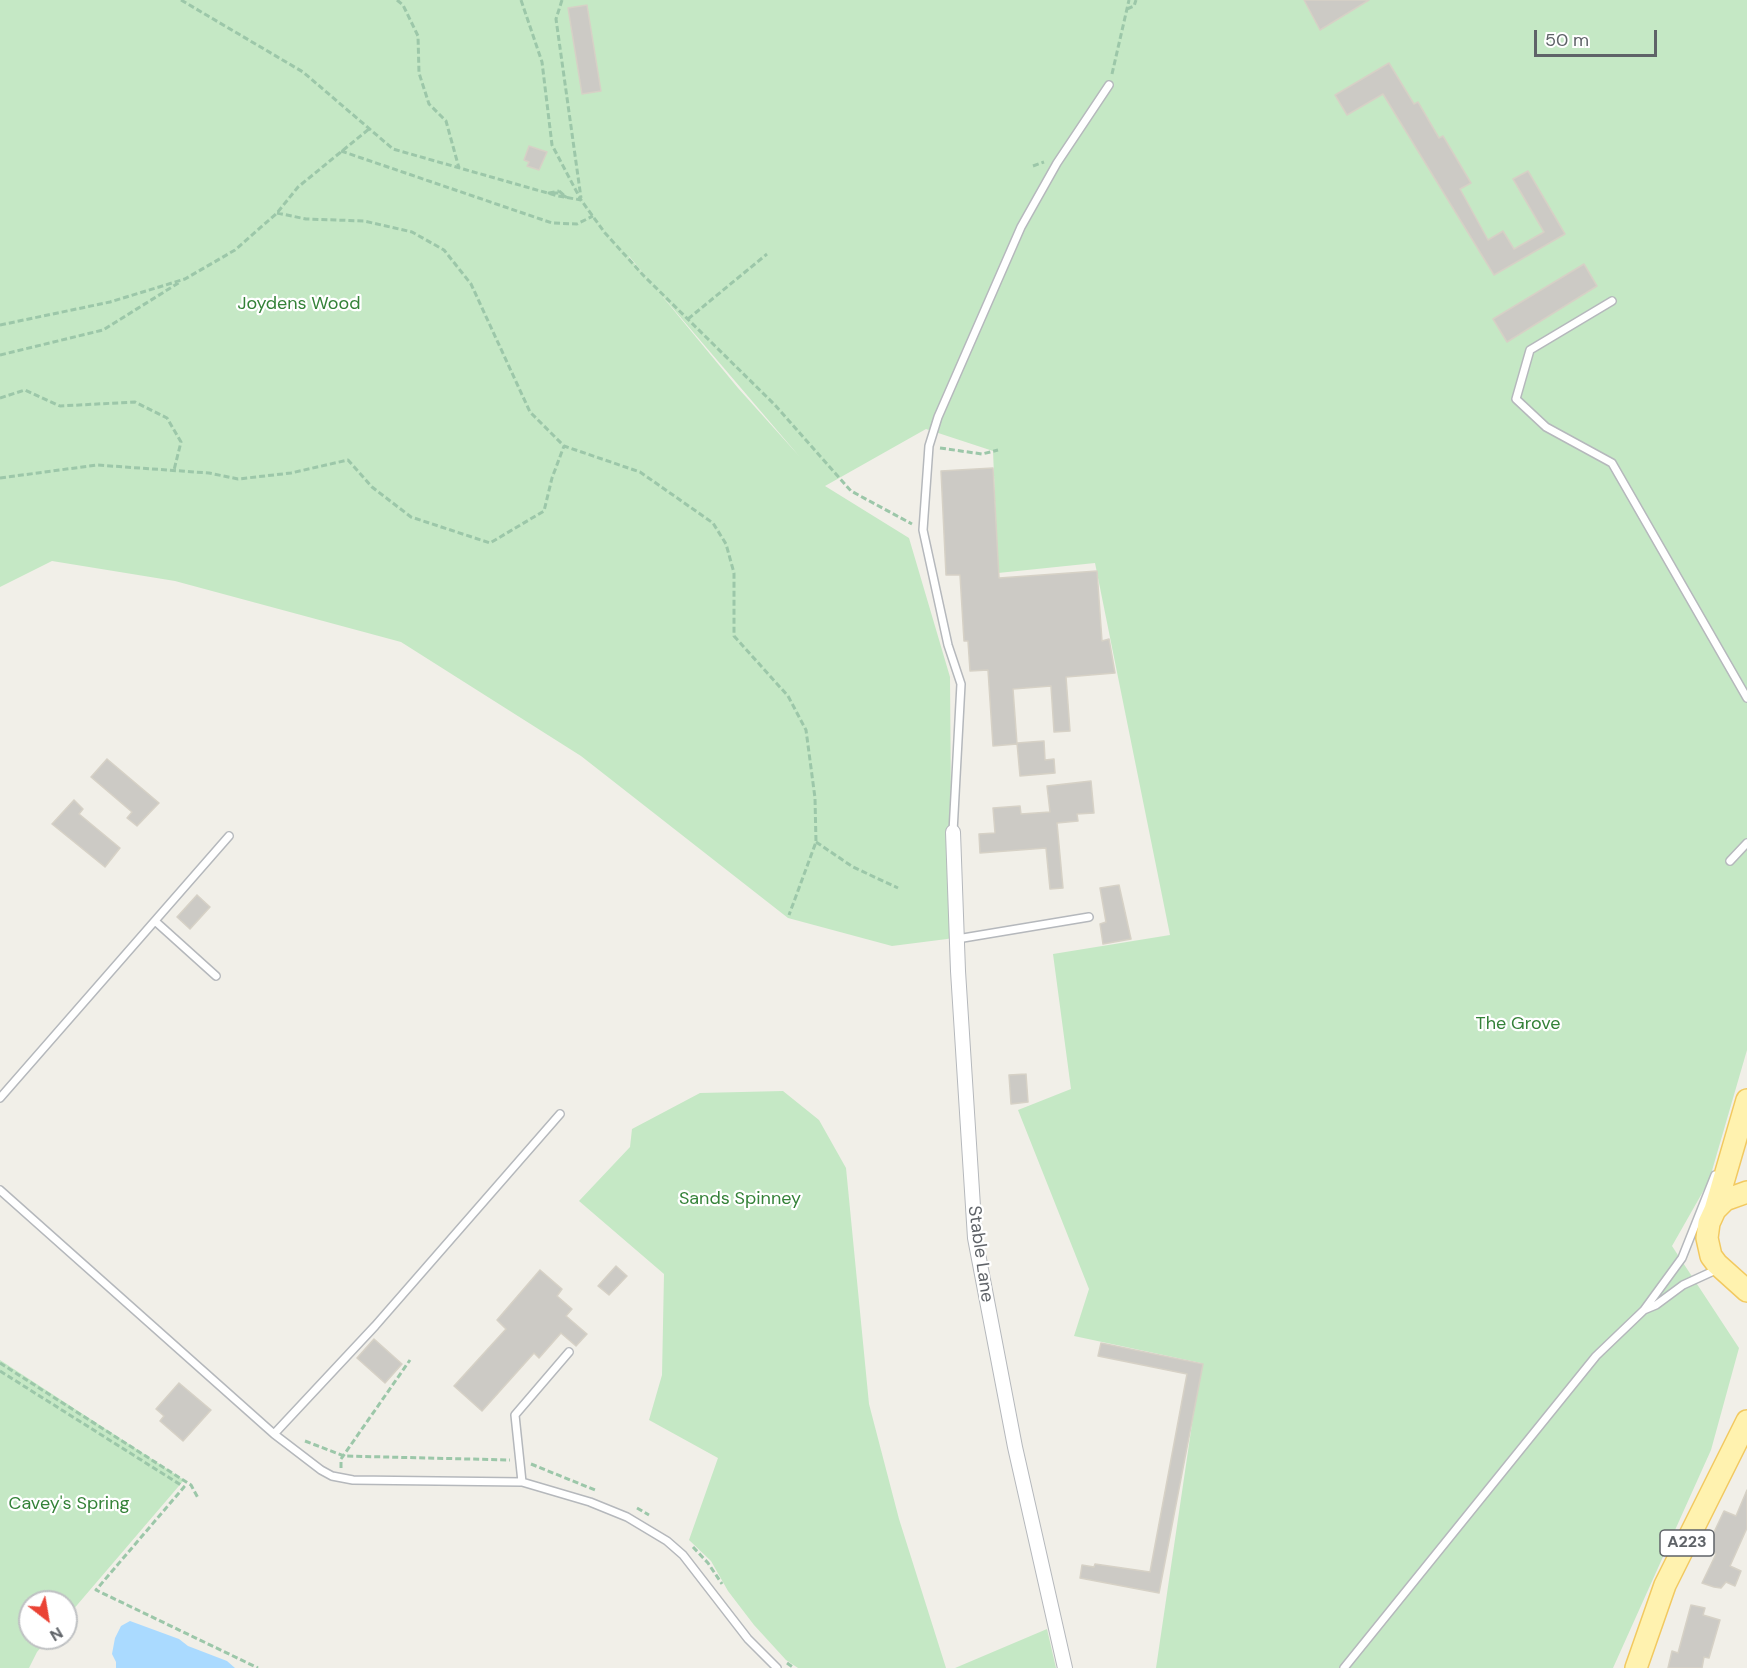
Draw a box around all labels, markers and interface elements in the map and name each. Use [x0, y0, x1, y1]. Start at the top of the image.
scale bar [1537, 18, 1660, 56]
text: 50 m [1545, 28, 1589, 52]
park label: Joydens Wood [238, 293, 360, 315]
park label: The Grove [1476, 1013, 1560, 1035]
park label: Sands Spinney [679, 1188, 801, 1210]
street label: Stable Lane [963, 1204, 997, 1304]
park label: Cavey's Spring [8, 1493, 130, 1515]
road number: A223 [1660, 1530, 1714, 1556]
north arrow [18, 1590, 78, 1650]
text: N [46, 1622, 67, 1646]

